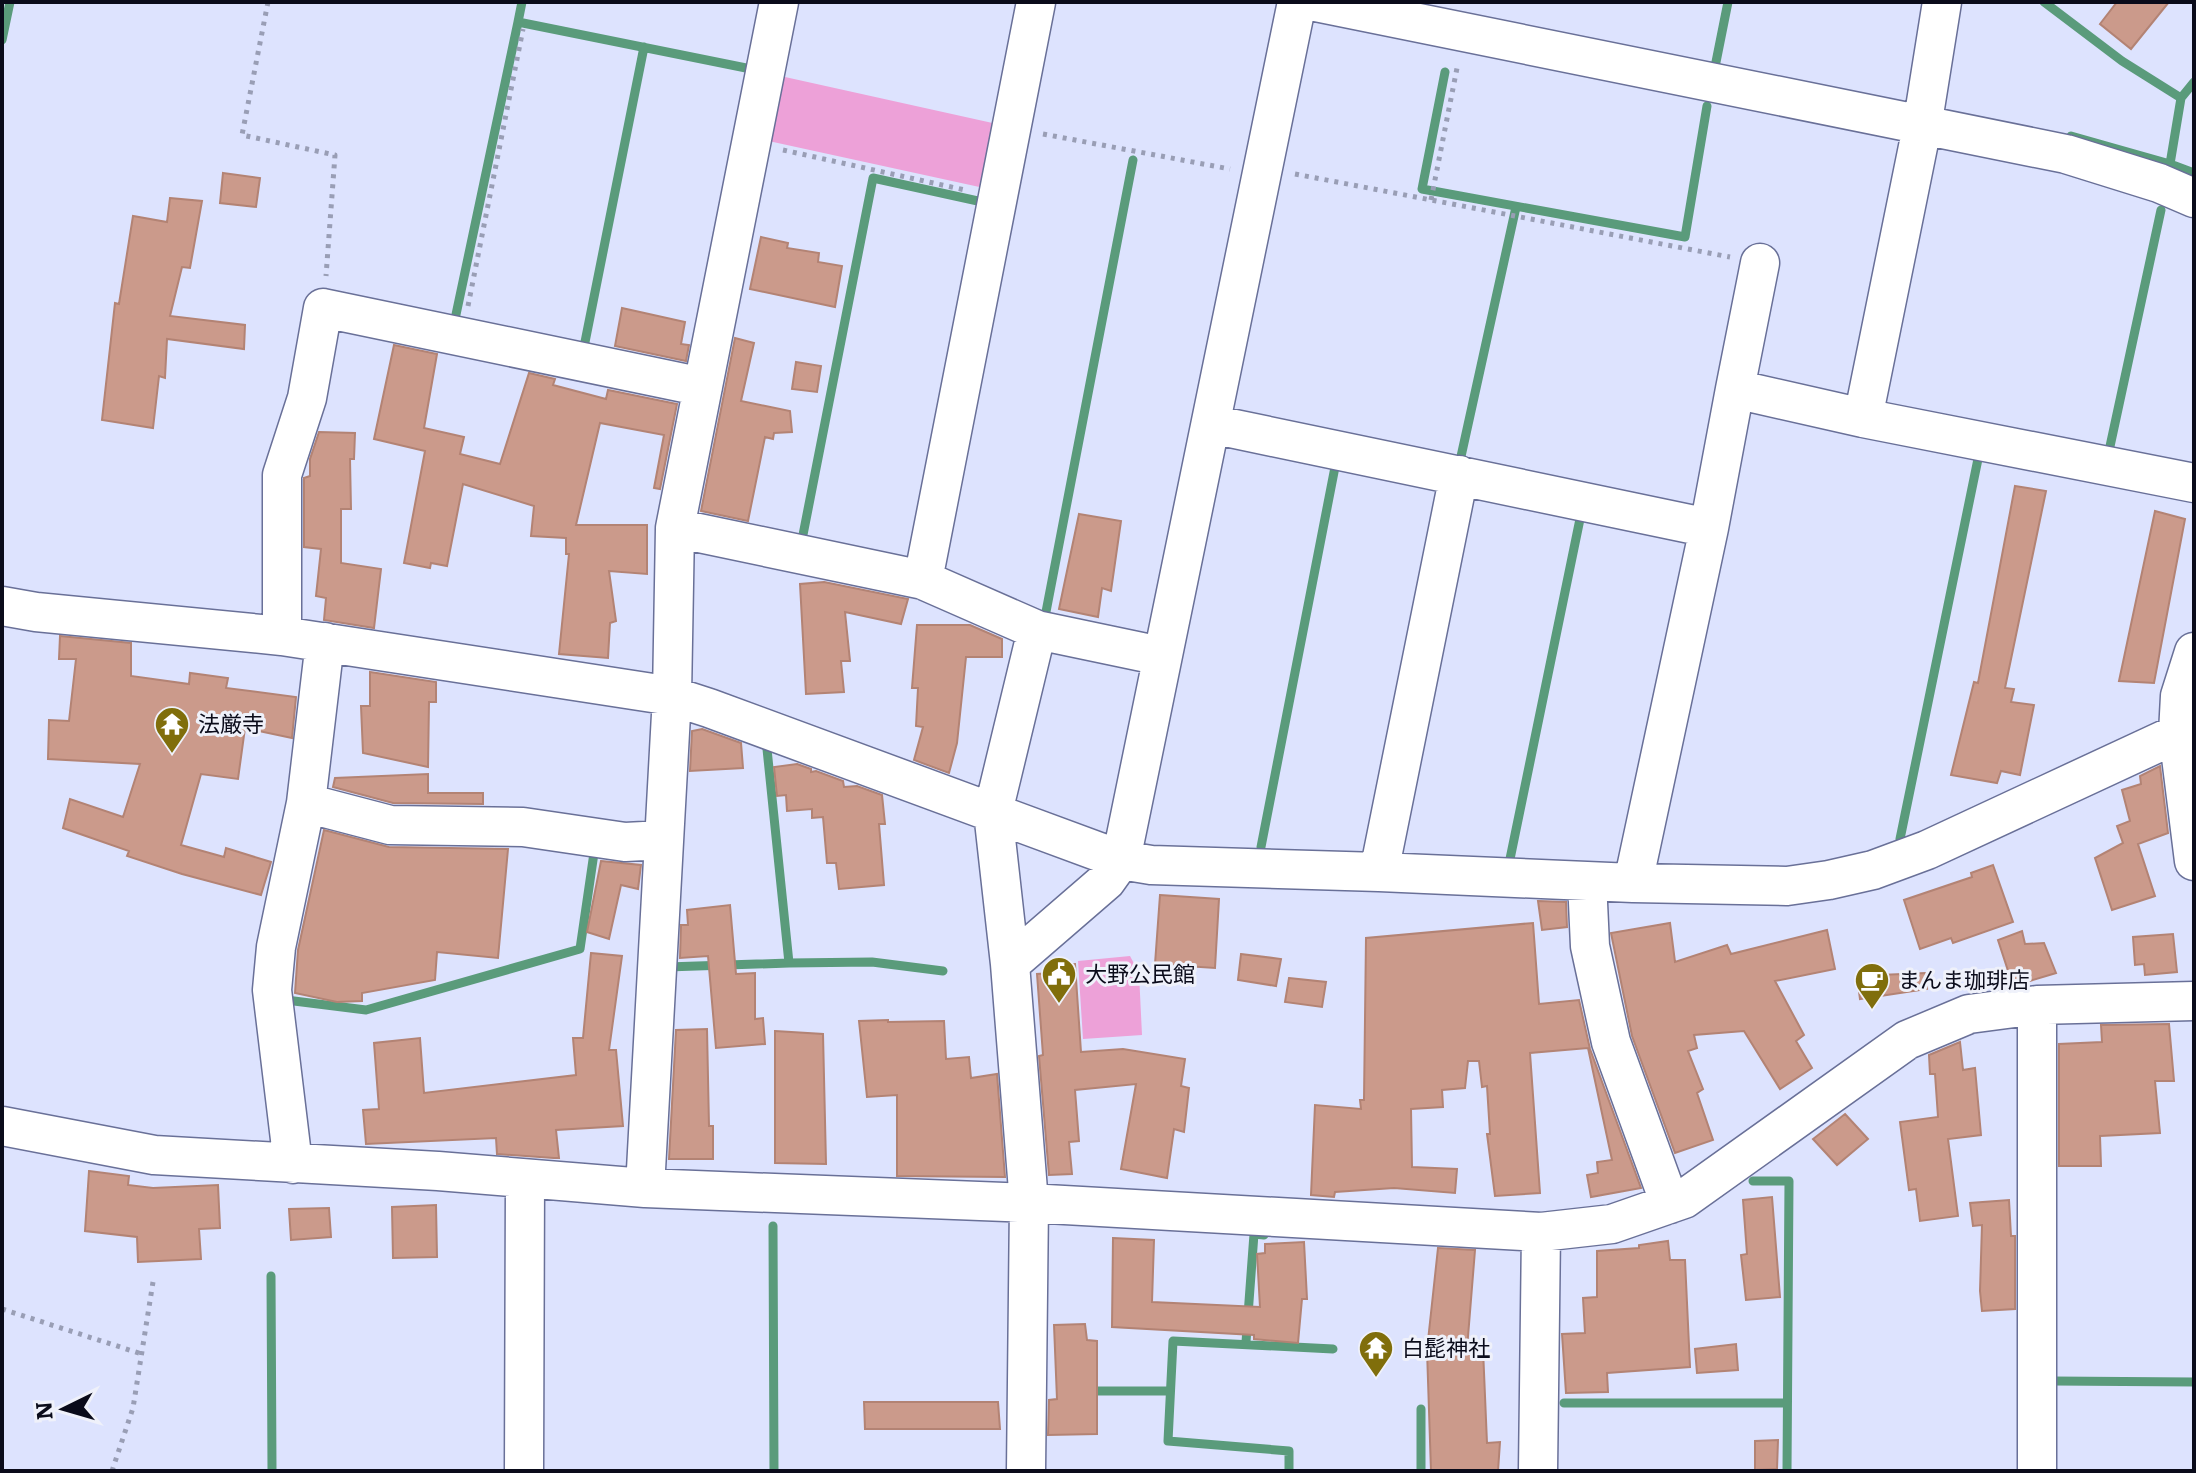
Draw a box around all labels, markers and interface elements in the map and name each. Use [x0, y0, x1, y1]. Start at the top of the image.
temple icon: 法厳寺 [153, 705, 191, 755]
place label: 法厳寺 [198, 706, 264, 739]
public building icon: 大野公民館 [1040, 955, 1078, 1005]
place label: 大野公民館 [1085, 956, 1195, 989]
cafe icon: まんま珈琲店 [1853, 961, 1891, 1011]
place label: まんま珈琲店 [1898, 962, 2030, 995]
temple icon: 白髭神社 [1357, 1329, 1395, 1379]
place label: 白髭神社 [1402, 1330, 1490, 1363]
north arrow [24, 1369, 104, 1449]
text: N [25, 1400, 60, 1422]

